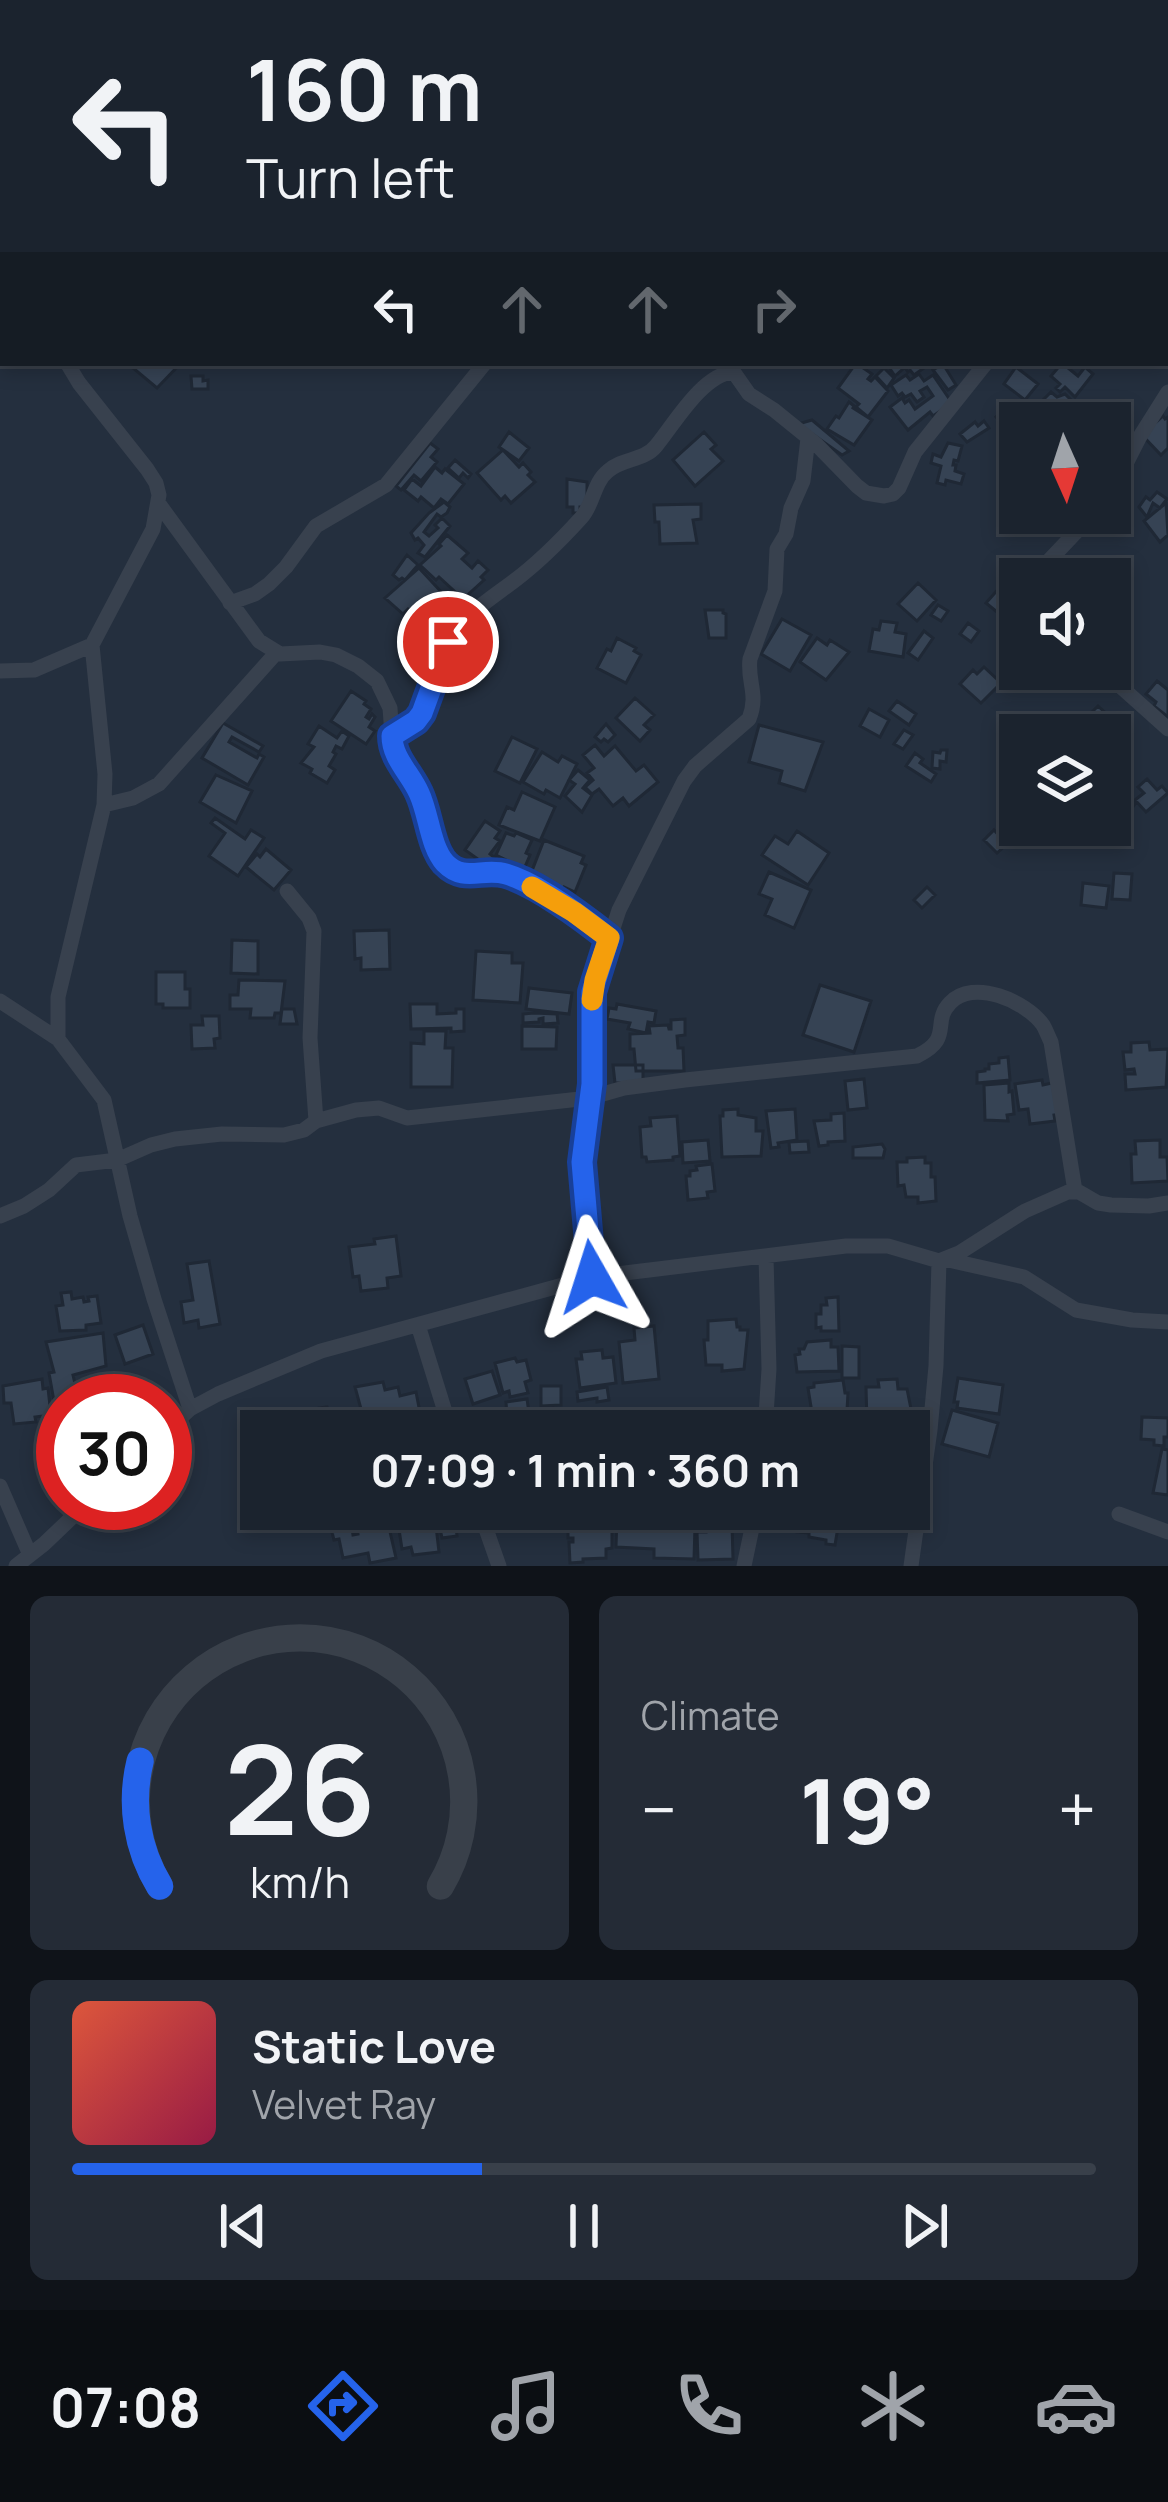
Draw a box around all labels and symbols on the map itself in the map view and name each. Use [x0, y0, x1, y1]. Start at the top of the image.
north arrow [999, 402, 1131, 534]
pin [397, 591, 499, 693]
position arrow [529, 1214, 655, 1340]
speed limit sign: 30 [36, 1374, 192, 1530]

